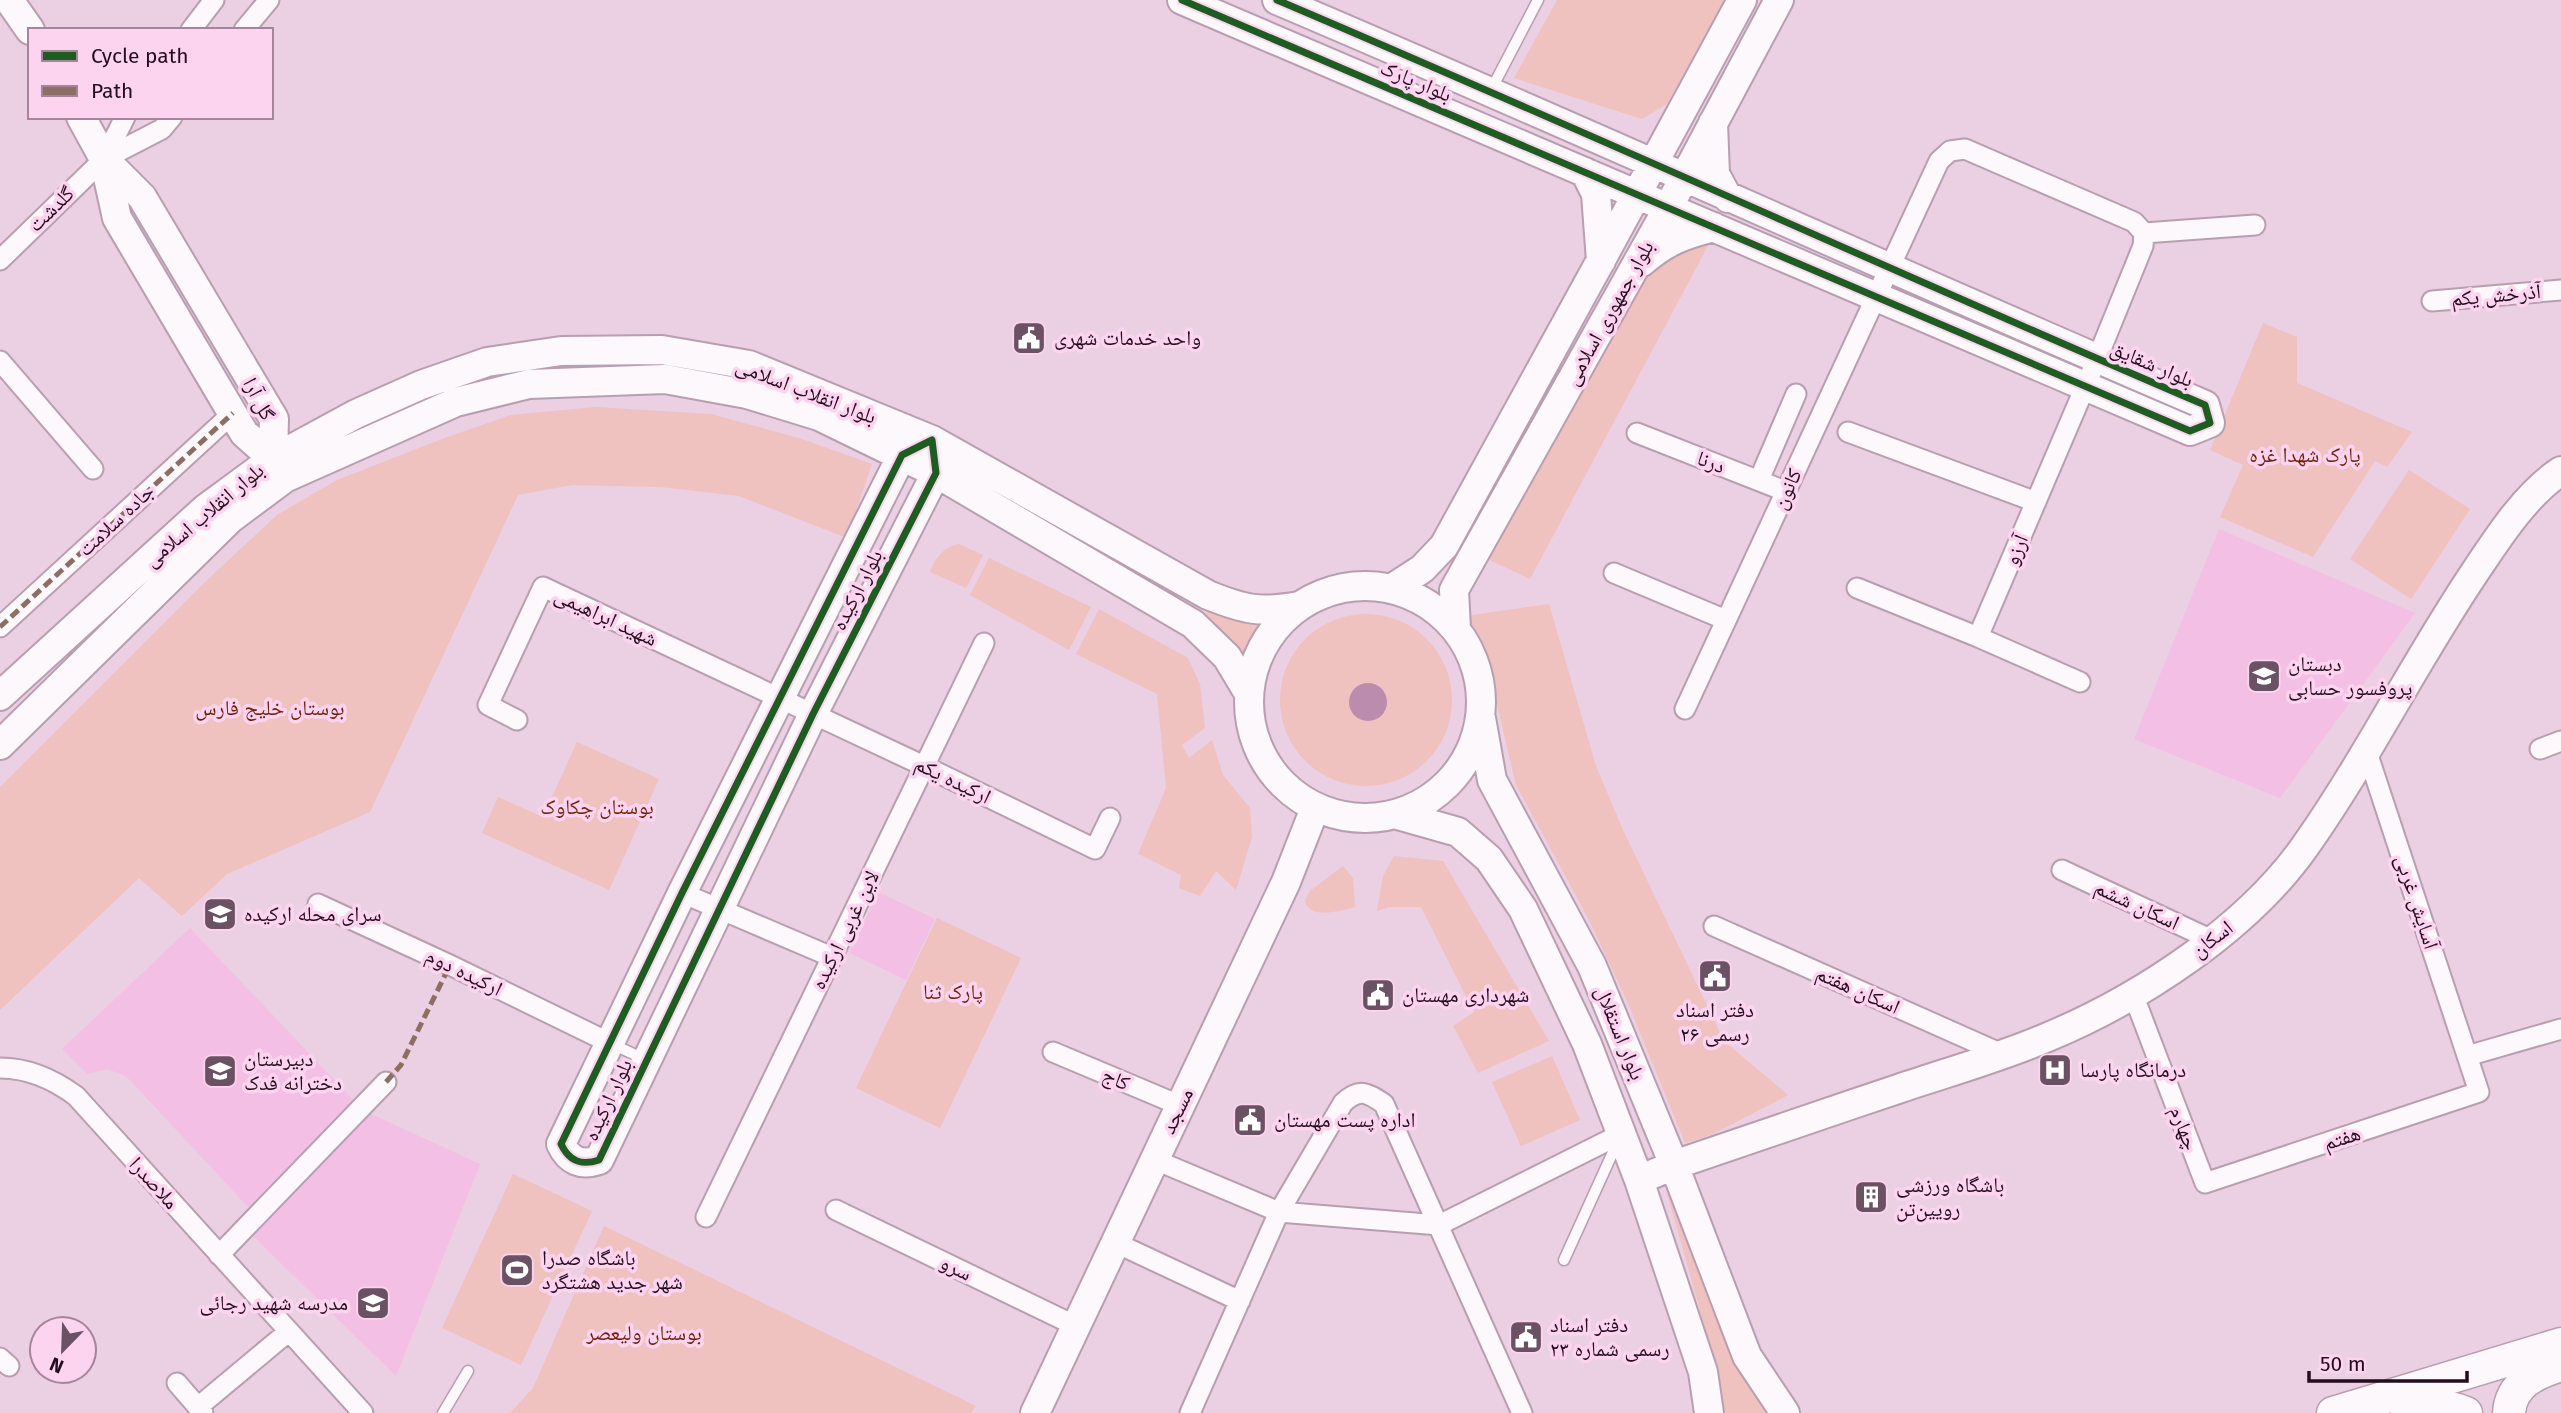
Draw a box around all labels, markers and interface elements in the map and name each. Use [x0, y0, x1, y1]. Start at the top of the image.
legend [28, 28, 273, 119]
text: Cycle path [91, 43, 189, 69]
street label: بلوار پارک [1376, 54, 1456, 108]
text: Path [91, 78, 133, 104]
street label: گلدشت [22, 180, 80, 237]
street label: بلوار جمهوری اسلامی [1558, 236, 1660, 390]
street label: آذرخش یکم [2450, 278, 2543, 313]
public building icon: واحد خدمات شهری [1010, 319, 1048, 357]
place label: واحد خدمات شهری [1054, 325, 1201, 351]
street label: بلوار شقایق [2107, 335, 2197, 393]
street label: بلوار انقلاب اسلامی [732, 352, 880, 430]
street label: گل آرا [237, 373, 281, 425]
park label: پارک شهدا غزه [2249, 442, 2361, 468]
street label: درنا [1693, 445, 1729, 479]
street label: بلوار انقلاب اسلامی [139, 457, 269, 573]
street label: کانون [1766, 464, 1808, 513]
street label: جاده سلامت [72, 478, 160, 562]
street label: آرزو [1998, 530, 2034, 569]
street label: بلوار ارکیده [826, 545, 888, 635]
street label: شهید ابراهیمی [550, 582, 662, 652]
place label: دبستان پروفسور حسابی [2288, 651, 2413, 701]
school or university icon: دبستان پروفسور حسابی [2245, 657, 2283, 695]
park label: بوستان خلیج فارس [195, 695, 345, 721]
street label: ارکیده یکم [910, 750, 995, 810]
park label: بوستان چکاوک [540, 794, 654, 820]
street label: آسایش غربی [2390, 852, 2445, 953]
street label: لاین غربی ارکیده [805, 866, 885, 994]
street label: اسکان ششم [2090, 874, 2183, 937]
school or university icon: سرای محله ارکیده [201, 895, 239, 933]
place label: سرای محله ارکیده [244, 901, 382, 927]
street label: اسکان [2186, 915, 2238, 963]
street label: ارکیده دوم [421, 942, 507, 1003]
public building icon: دفتر اسناد رسمی ۲۶ [1696, 957, 1734, 995]
street label: اسکان هفتم [1812, 960, 1904, 1021]
public building icon: شهرداری مهستان [1359, 976, 1397, 1014]
park label: پارک ثنا [923, 979, 983, 1005]
place label: شهرداری مهستان [1402, 982, 1529, 1008]
street label: بلوار استقلال [1589, 982, 1651, 1084]
place label: دفتر اسناد رسمی ۲۶ [1676, 997, 1754, 1047]
place label: دبیرستان دخترانه فدک [244, 1046, 342, 1096]
hospital icon: درمانگاه پارسا [2036, 1051, 2074, 1089]
school or university icon: دبیرستان دخترانه فدک [201, 1052, 239, 1090]
street label: بلوار ارکیده [578, 1055, 638, 1145]
place label: درمانگاه پارسا [2080, 1057, 2186, 1083]
street label: کاج [1098, 1062, 1134, 1096]
street label: مسجد [1155, 1084, 1199, 1138]
public building icon: اداره پست مهستان [1231, 1101, 1269, 1139]
street label: چهارم [2163, 1102, 2204, 1154]
place label: اداره پست مهستان [1274, 1107, 1415, 1133]
street label: هفتم [2320, 1120, 2364, 1157]
street label: ملاصدرا [124, 1151, 184, 1215]
place label: باشگاه ورزشی رویین‌تن [1896, 1172, 2004, 1222]
building icon: باشگاه ورزشی رویین‌تن [1852, 1178, 1890, 1216]
place label: باشگاه صدرا شهر جدید هشتگرد [542, 1245, 683, 1295]
street label: سرو [936, 1249, 976, 1287]
sports icon: باشگاه صدرا شهر جدید هشتگرد [498, 1251, 536, 1289]
school or university icon: مدرسه شهید رجائی [354, 1284, 392, 1322]
place label: مدرسه شهید رجائی [200, 1290, 348, 1316]
place label: دفتر اسناد رسمی شماره ۲۳ [1550, 1312, 1670, 1362]
north arrow [28, 1315, 98, 1385]
public building icon: دفتر اسناد رسمی شماره ۲۳ [1507, 1318, 1545, 1356]
park label: بوستان ولیعصر [585, 1320, 702, 1346]
scale bar [2309, 1340, 2466, 1384]
text: 50 m [2320, 1351, 2366, 1377]
text: N [46, 1352, 67, 1378]

